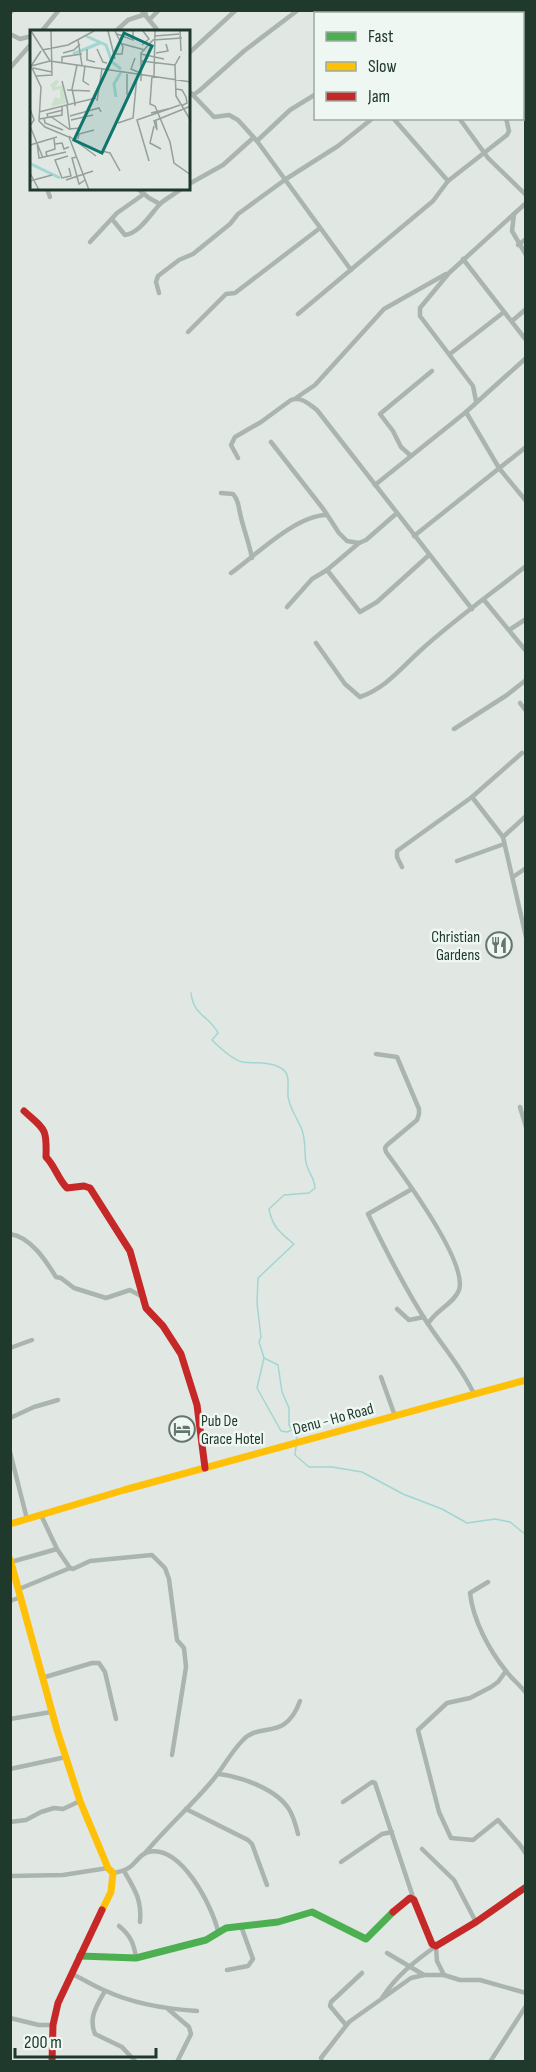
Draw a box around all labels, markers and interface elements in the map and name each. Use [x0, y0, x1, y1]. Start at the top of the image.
legend [314, 12, 524, 120]
text: Fast [368, 26, 394, 47]
inset map [30, 30, 190, 190]
text: Slow [368, 56, 397, 77]
text: Jam [367, 86, 390, 107]
place label: Christian Gardens [431, 928, 480, 965]
restaurant icon: Christian Gardens [484, 930, 514, 960]
street label: Denu - Ho Road [291, 1400, 376, 1439]
place label: Pub De Grace Hotel [201, 1412, 264, 1449]
hotel icon: Pub De Grace Hotel [167, 1414, 197, 1444]
scale bar [15, 2021, 156, 2059]
text: 200 m [24, 2032, 62, 2053]

